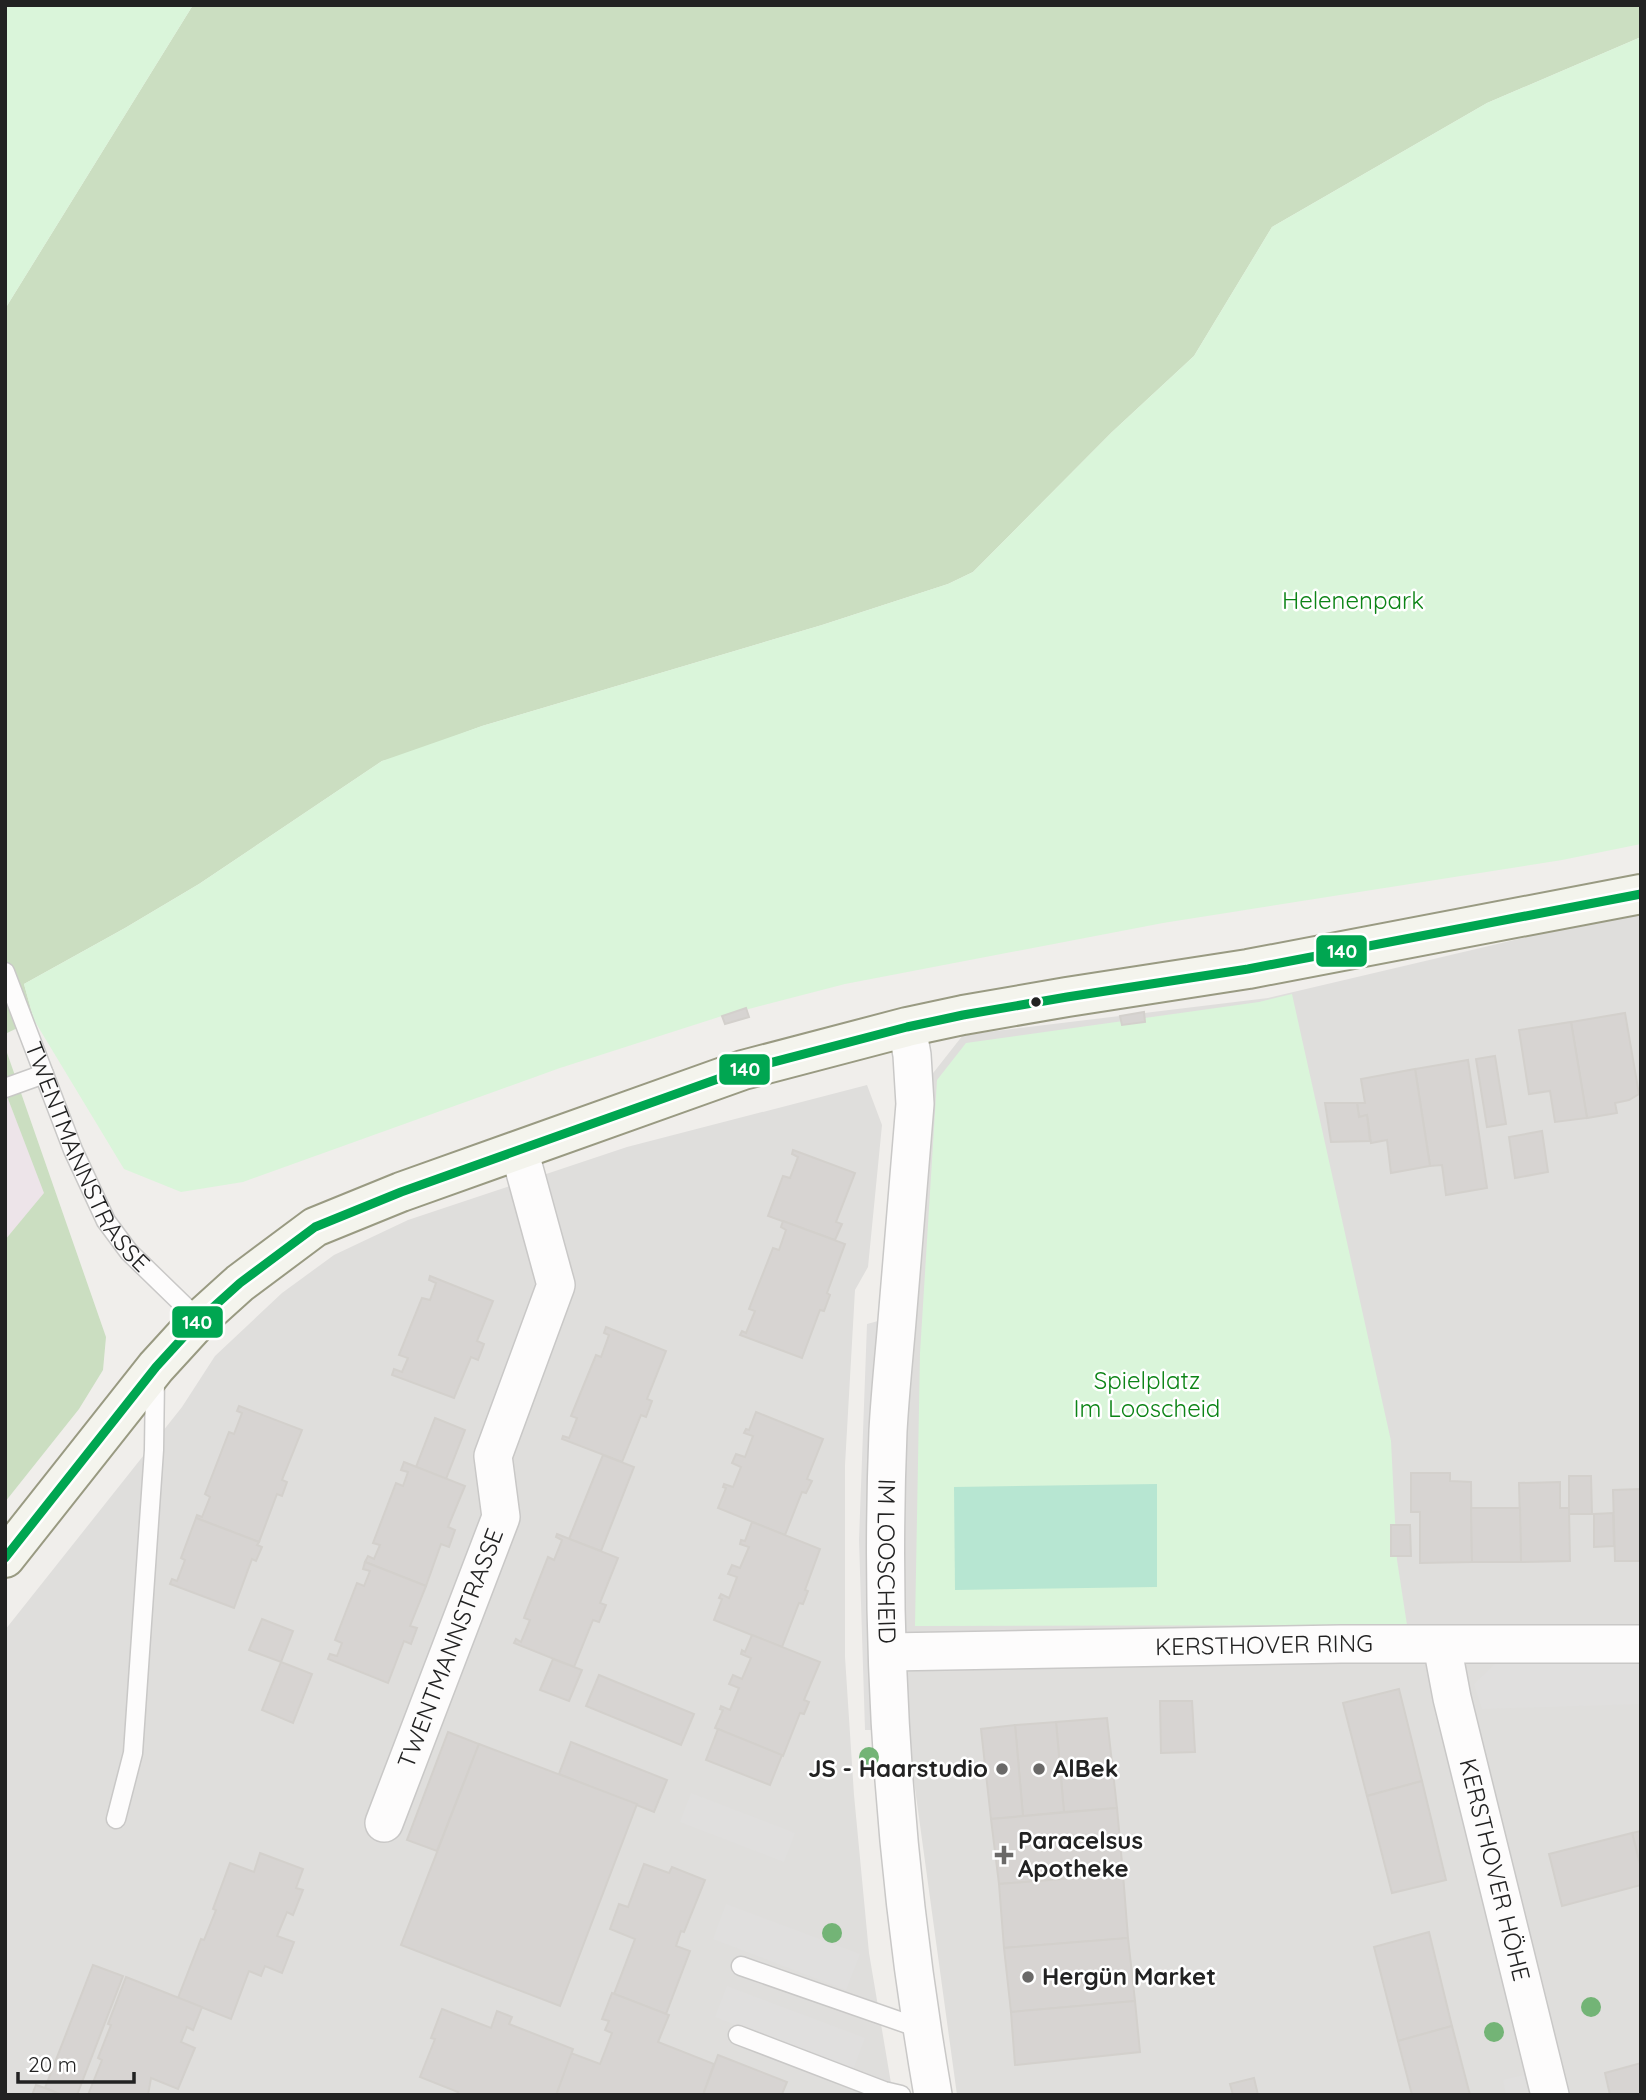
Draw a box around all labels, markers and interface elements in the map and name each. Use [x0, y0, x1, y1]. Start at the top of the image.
park label: Helenenpark [1282, 585, 1424, 615]
line badge: 140 [1315, 934, 1368, 968]
text: 140 [1327, 939, 1357, 963]
unlabelled marker [1029, 995, 1043, 1009]
street label: TWENTMANNSTRASSE [19, 1037, 156, 1278]
line badge: 140 [718, 1053, 771, 1086]
text: 140 [730, 1057, 760, 1081]
line badge: 140 [171, 1305, 224, 1339]
text: 140 [182, 1310, 212, 1334]
park label: Spielplatz Im Looscheid [1074, 1365, 1220, 1423]
street label: IM LOOSCHEID [872, 1478, 903, 1644]
street label: TWENTMANNSTRASSE [390, 1524, 509, 1772]
street label: KERSTHOVER RING [1155, 1628, 1373, 1661]
place label: JS - Haarstudio [808, 1753, 988, 1783]
place label: AlBek [1053, 1753, 1118, 1783]
street label: KERSTHOVER HÖHE [1453, 1755, 1537, 1984]
marker: JS - Haarstudio [994, 1761, 1010, 1777]
marker: AlBek [1031, 1761, 1047, 1777]
place label: Paracelsus Apotheke [1018, 1825, 1143, 1883]
marker: Paracelsus Apotheke [996, 1847, 1012, 1863]
place label: Hergün Market [1042, 1961, 1216, 1991]
marker: Hergün Market [1020, 1969, 1036, 1985]
scale bar [18, 2040, 133, 2084]
text: 20 m [28, 2051, 77, 2077]

